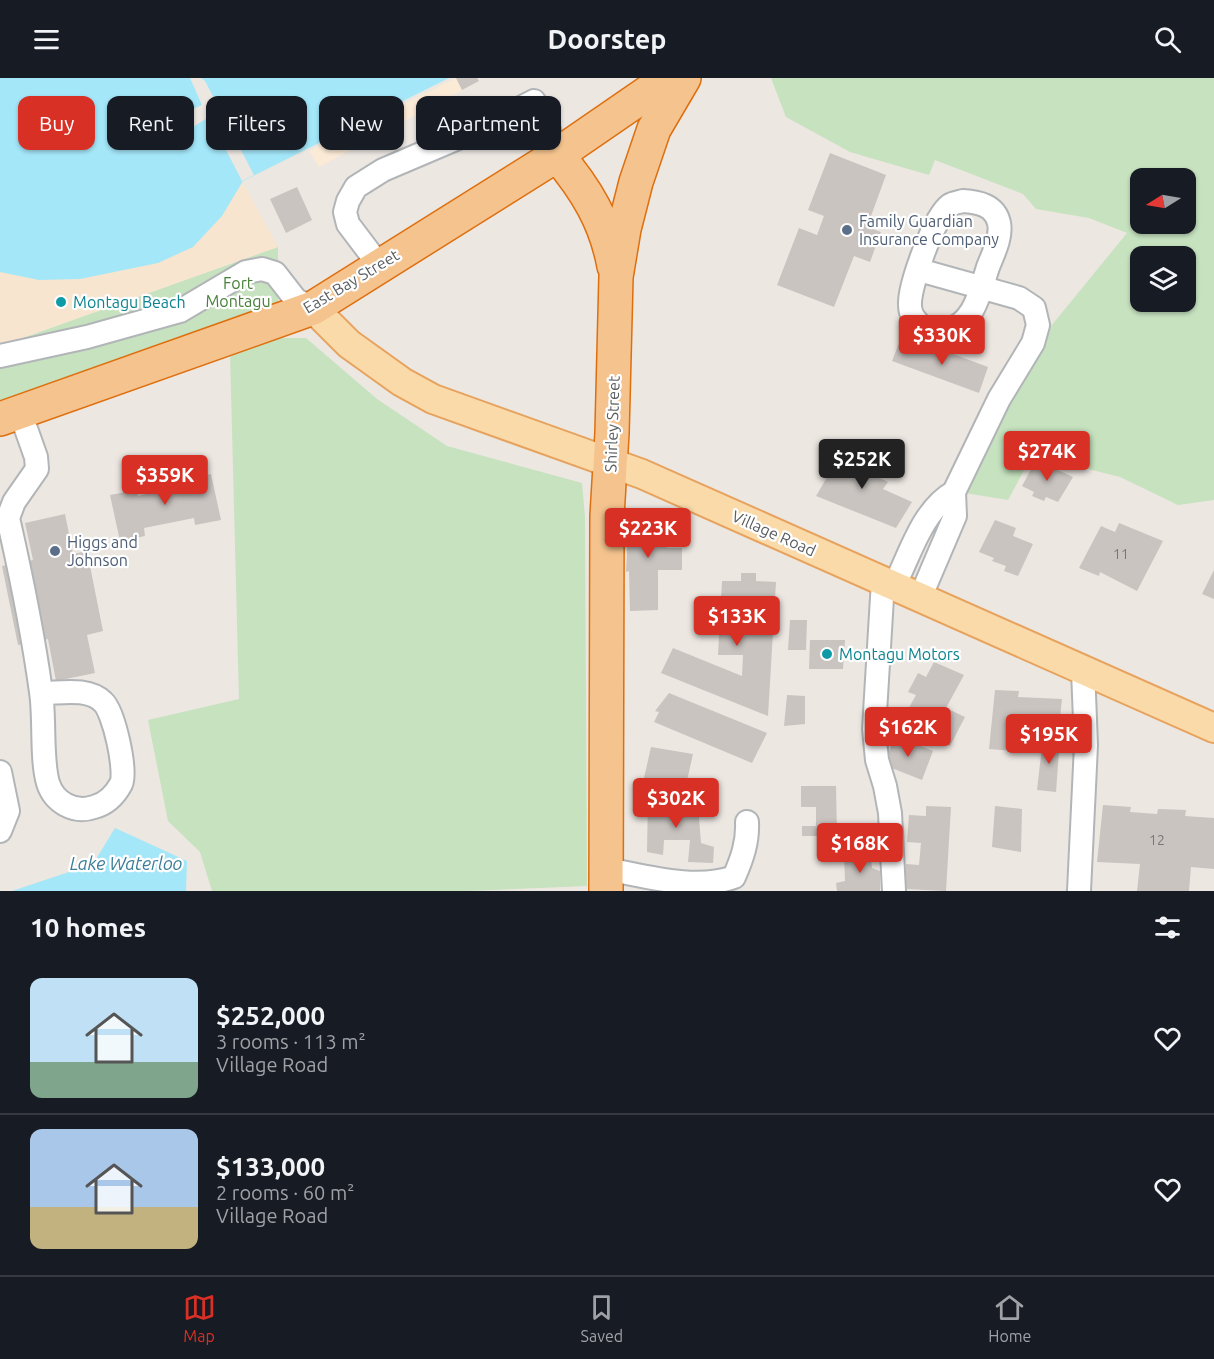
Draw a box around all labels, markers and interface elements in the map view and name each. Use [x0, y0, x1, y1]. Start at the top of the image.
icon: menu [30, 23, 63, 56]
icon: search [1151, 23, 1184, 56]
text: Doorstep [548, 24, 666, 54]
chip: Buy [18, 96, 95, 150]
chip: Rent [107, 96, 194, 150]
chip: Filters [206, 96, 307, 150]
chip: New [319, 96, 404, 150]
chip: Apartment [416, 96, 561, 150]
north arrow [1130, 168, 1196, 234]
map controls [1130, 168, 1196, 312]
place label: Family Guardian Insurance Company [859, 212, 999, 248]
marker: Family Guardian Insurance Company [840, 223, 854, 237]
street label: East Bay Street [300, 245, 403, 317]
button: layers [1130, 246, 1196, 312]
park label: Fort Montagu [205, 274, 271, 310]
place label: Montagu Beach [73, 293, 186, 311]
marker: Montagu Beach [54, 295, 68, 309]
pin: $330K [900, 315, 984, 366]
text: $330K [913, 323, 971, 346]
street label: Shirley Street [601, 375, 623, 473]
pin: $274K [1005, 431, 1089, 482]
pin: $252K [820, 439, 904, 490]
text: $274K [1018, 439, 1076, 462]
text: $252K [833, 447, 891, 470]
pin: $359K [123, 455, 207, 506]
text: $359K [136, 463, 194, 486]
street label: Village Road [729, 507, 819, 559]
pin: $223K [606, 508, 690, 559]
text: $223K [619, 516, 677, 539]
place label: Higgs and Johnson [67, 533, 138, 569]
marker: Higgs and Johnson [48, 544, 62, 558]
house number: 11 [1113, 546, 1129, 562]
pin: $133K [695, 596, 779, 647]
text: $133K [708, 604, 766, 627]
place label: Montagu Motors [839, 645, 960, 663]
marker: Montagu Motors [820, 647, 834, 661]
pin: $162K [866, 707, 950, 758]
pin: $195K [1007, 714, 1091, 765]
text: $162K [879, 715, 937, 738]
text: $195K [1020, 722, 1078, 745]
pin: $302K [634, 778, 718, 829]
text: $302K [647, 786, 705, 809]
pin: $168K [818, 823, 902, 874]
text: $168K [831, 831, 889, 854]
house number: 12 [1149, 832, 1165, 848]
water label: Lake Waterloo [70, 853, 183, 873]
icon: filters [1151, 911, 1184, 944]
text: 10 homes [30, 913, 146, 942]
text: $252,000 [216, 1001, 325, 1030]
icon: home [78, 1002, 150, 1074]
icon: heart [1151, 1022, 1184, 1055]
text: 3 rooms · 113 m² [216, 1030, 366, 1053]
text: Village Road [216, 1053, 328, 1076]
text: $133,000 [216, 1152, 325, 1181]
icon: home [78, 1153, 150, 1225]
icon: heart [1151, 1173, 1184, 1206]
text: 2 rooms · 60 m² [216, 1181, 354, 1204]
text: Village Road [216, 1204, 328, 1227]
tab: Map [183, 1291, 216, 1345]
tab: Saved [581, 1291, 623, 1345]
tab: Home [988, 1291, 1031, 1345]

